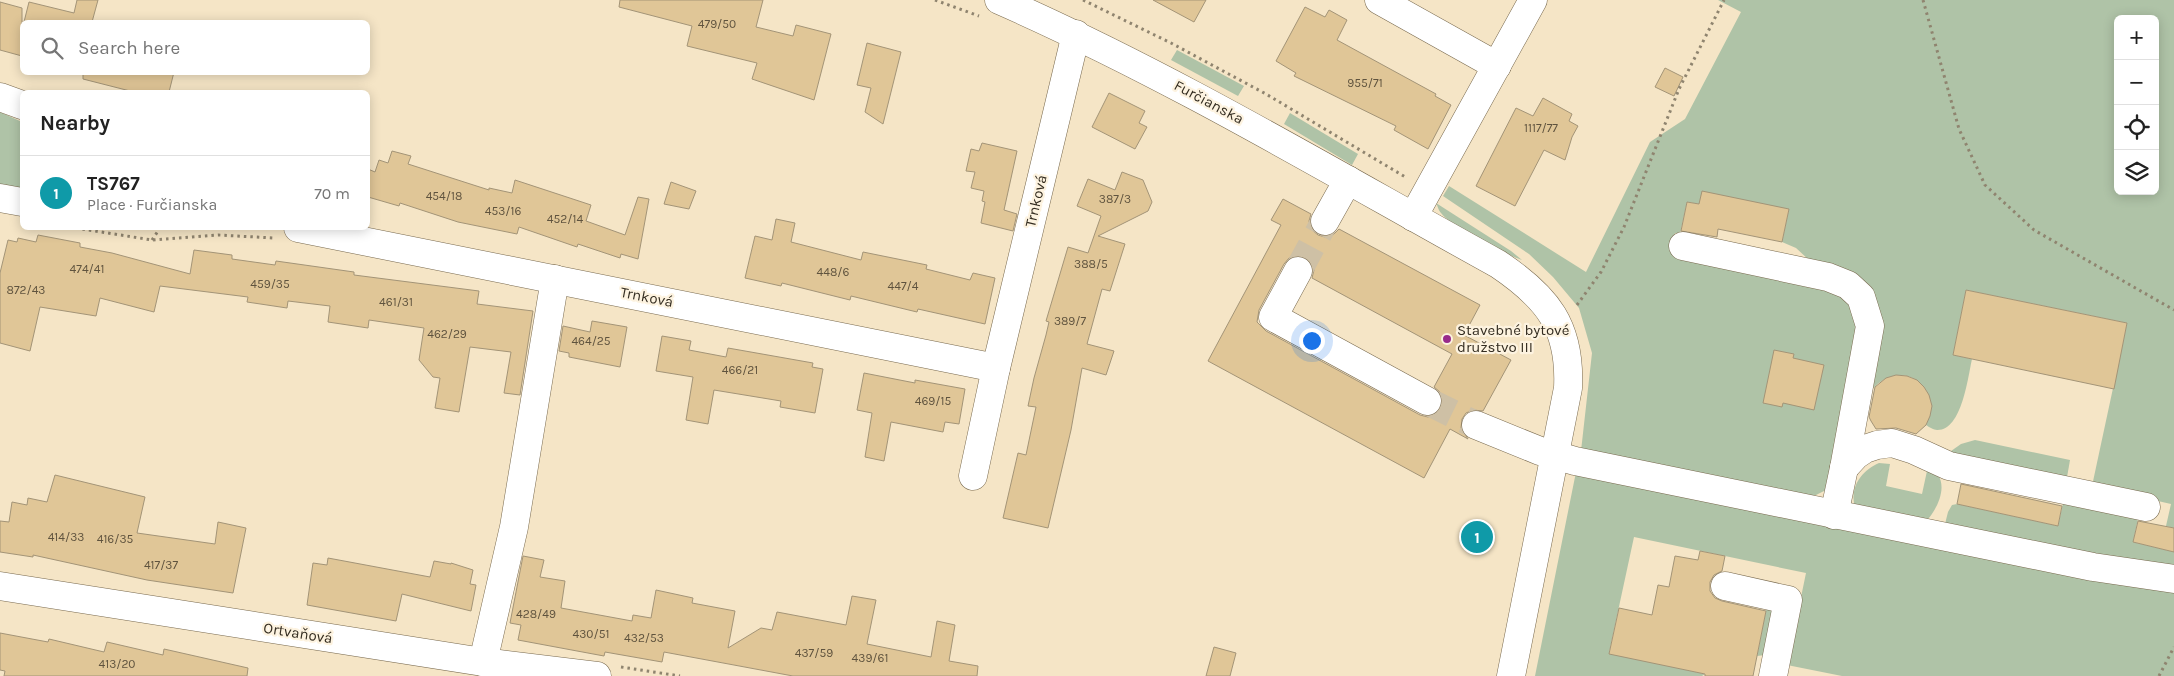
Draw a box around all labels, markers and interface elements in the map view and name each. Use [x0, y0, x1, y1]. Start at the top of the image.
map controls [2114, 15, 2159, 195]
button: + [2114, 15, 2159, 60]
house number: 479/50 [698, 17, 736, 31]
search box [20, 20, 370, 75]
icon: search [38, 34, 66, 62]
text: Search here [78, 37, 180, 59]
button: − [2114, 60, 2159, 105]
street label: Furčianska [1171, 76, 1247, 128]
house number: 955/71 [1347, 76, 1383, 90]
button: locate [2114, 105, 2159, 150]
text: Nearby [40, 111, 110, 135]
house number: 1117/77 [1524, 121, 1558, 135]
button: layers [2114, 150, 2159, 195]
text: TS767 [87, 173, 140, 195]
street label: Trnková [1021, 173, 1051, 229]
text: 1 [53, 184, 59, 203]
text: 70 m [314, 184, 350, 203]
house number: 454/18 [426, 189, 462, 203]
house number: 387/3 [1099, 192, 1131, 206]
text: Place · Furčianska [87, 195, 217, 214]
house number: 453/16 [485, 204, 521, 218]
house number: 452/14 [547, 212, 583, 226]
house number: 388/5 [1074, 257, 1108, 271]
house number: 474/41 [70, 262, 104, 276]
house number: 448/6 [817, 265, 850, 279]
house number: 459/35 [250, 277, 290, 291]
house number: 447/4 [888, 279, 919, 293]
house number: 872/43 [7, 283, 45, 297]
street label: Trnková [619, 283, 675, 311]
house number: 461/31 [379, 295, 413, 309]
house number: 389/7 [1054, 314, 1086, 328]
place label: Stavebné bytové družstvo III [1457, 321, 1569, 356]
house number: 462/29 [427, 327, 467, 341]
your location [1299, 328, 1325, 354]
marker: Stavebné bytové družstvo III [1441, 333, 1453, 345]
house number: 464/25 [571, 334, 611, 348]
house number: 466/21 [722, 363, 758, 377]
house number: 469/15 [915, 394, 951, 408]
pin: 1 [1461, 518, 1493, 556]
house number: 414/33 [48, 530, 84, 544]
house number: 416/35 [97, 532, 134, 546]
house number: 417/37 [144, 558, 178, 572]
house number: 428/49 [516, 607, 556, 621]
street label: Ortvaňová [262, 619, 334, 647]
house number: 430/51 [573, 627, 609, 641]
house number: 432/53 [624, 631, 664, 645]
house number: 437/59 [795, 646, 833, 660]
house number: 439/61 [852, 651, 888, 665]
house number: 413/20 [98, 657, 136, 671]

